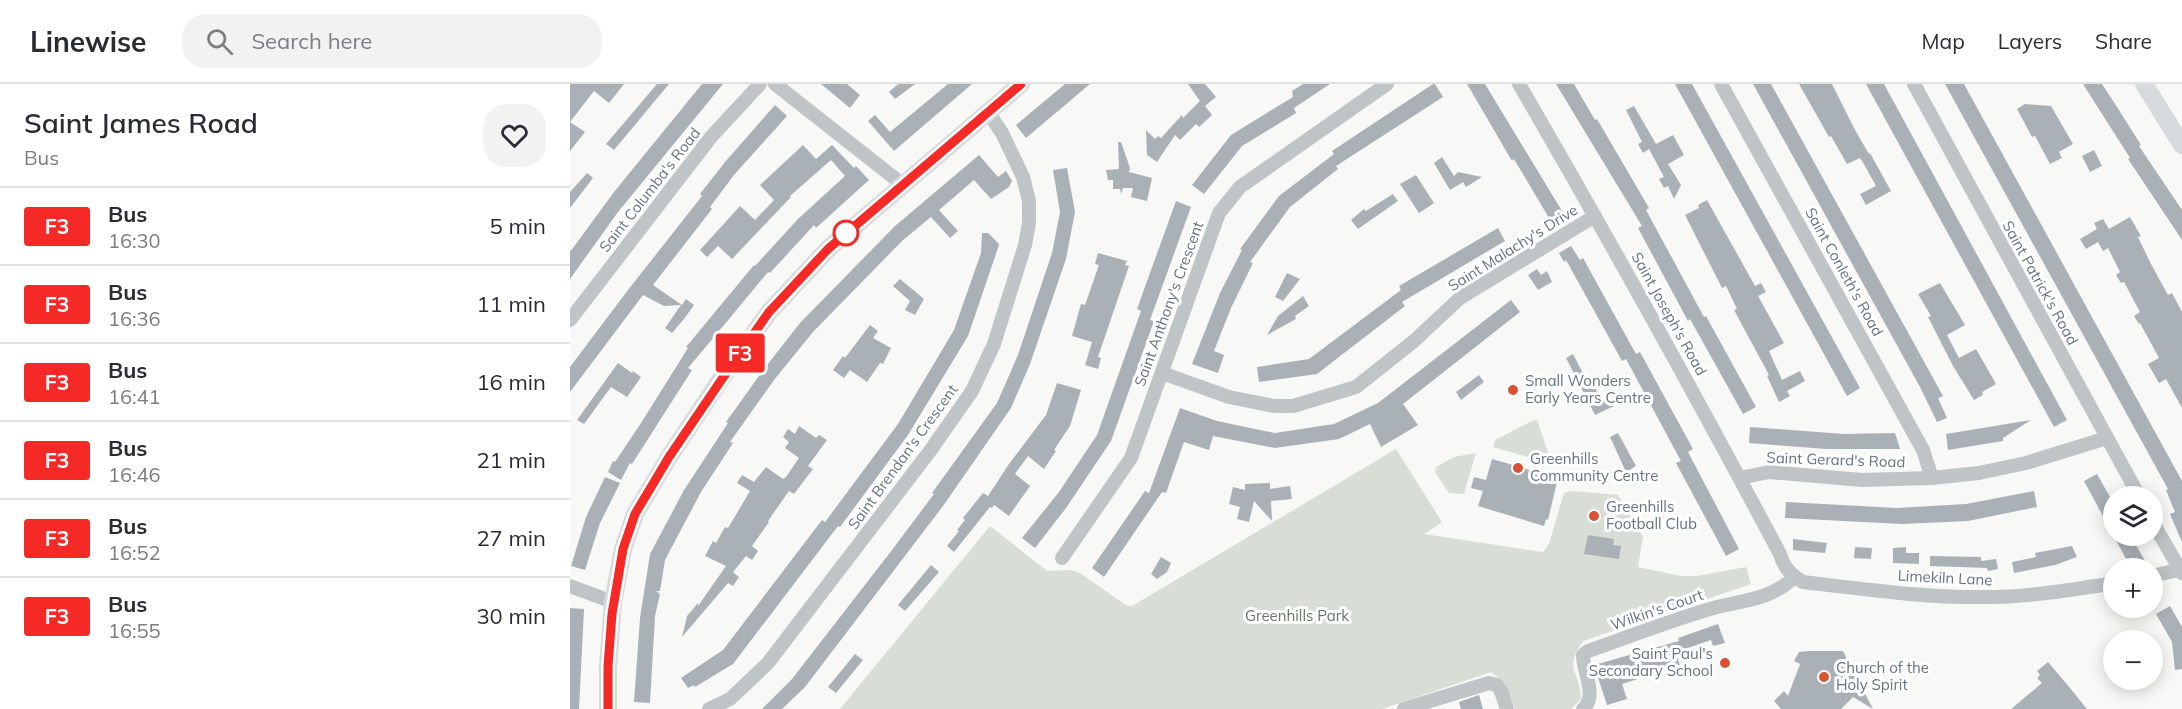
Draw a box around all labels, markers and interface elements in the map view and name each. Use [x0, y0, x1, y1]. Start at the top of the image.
search box [182, 14, 602, 68]
text: Linewise [30, 24, 146, 59]
icon: search [203, 25, 236, 58]
text: Search here [251, 27, 372, 55]
text: Map [1922, 28, 1965, 54]
text: Layers [1998, 28, 2062, 54]
text: Share [2095, 28, 2152, 54]
button: heart [483, 104, 546, 167]
text: Saint James Road [24, 105, 258, 140]
street label: Saint Columba's Road [595, 124, 704, 256]
text: Bus [24, 145, 59, 170]
text: Bus [108, 200, 147, 228]
street label: Saint Malachy's Drive [1444, 200, 1581, 295]
street label: Saint Conleth's Road [1801, 204, 1888, 339]
text: 5 min [490, 212, 546, 240]
text: F3 [45, 213, 69, 239]
street label: Saint Patrick's Road [1998, 217, 2082, 348]
street label: Saint Anthony's Crescent [1130, 219, 1207, 389]
unlabelled marker [833, 220, 859, 246]
text: 16:30 [108, 228, 161, 253]
street label: Saint Joseph's Road [1628, 249, 1711, 379]
text: Bus [108, 278, 147, 306]
text: 11 min [476, 290, 546, 318]
text: F3 [45, 291, 69, 317]
text: 16:36 [108, 306, 161, 331]
line badge: F3 [713, 334, 767, 372]
text: F3 [728, 340, 752, 366]
text: Bus [108, 356, 147, 384]
text: 16 min [476, 368, 546, 396]
text: F3 [45, 369, 69, 395]
place label: Small Wonders Early Years Centre [1525, 371, 1651, 407]
street label: Saint Brendan's Crescent [844, 381, 962, 533]
marker: Small Wonders Early Years Centre [1506, 383, 1520, 397]
text: 16:41 [108, 384, 161, 409]
text: Bus [108, 434, 147, 462]
text: 21 min [476, 446, 546, 474]
text: F3 [45, 447, 69, 473]
street label: Saint Gerard's Road [1766, 448, 1906, 471]
place label: Greenhills Community Centre [1530, 449, 1658, 485]
marker: Greenhills Community Centre [1511, 461, 1525, 475]
text: 16:46 [108, 462, 161, 487]
map controls [2103, 486, 2163, 690]
button: layers [2103, 486, 2163, 546]
place label: Greenhills Football Club [1606, 497, 1697, 533]
marker: Greenhills Football Club [1587, 509, 1601, 523]
text: Bus [108, 512, 147, 540]
text: 27 min [476, 524, 546, 552]
text: F3 [45, 525, 69, 551]
text: 16:52 [108, 540, 161, 565]
button: + [2103, 558, 2163, 618]
street label: Limekiln Lane [1897, 566, 1993, 589]
street label: Wilkin's Court [1608, 585, 1706, 634]
text: Bus [108, 590, 147, 618]
text: 30 min [476, 602, 546, 630]
text: F3 [45, 603, 69, 629]
park label: Greenhills Park [1245, 606, 1349, 625]
text: 16:55 [108, 618, 161, 643]
button: − [2103, 630, 2163, 690]
place label: Saint Paul's Secondary School [1589, 644, 1713, 680]
marker: Saint Paul's Secondary School [1718, 656, 1732, 670]
place label: Church of the Holy Spirit [1836, 658, 1929, 694]
marker: Church of the Holy Spirit [1817, 670, 1831, 684]

